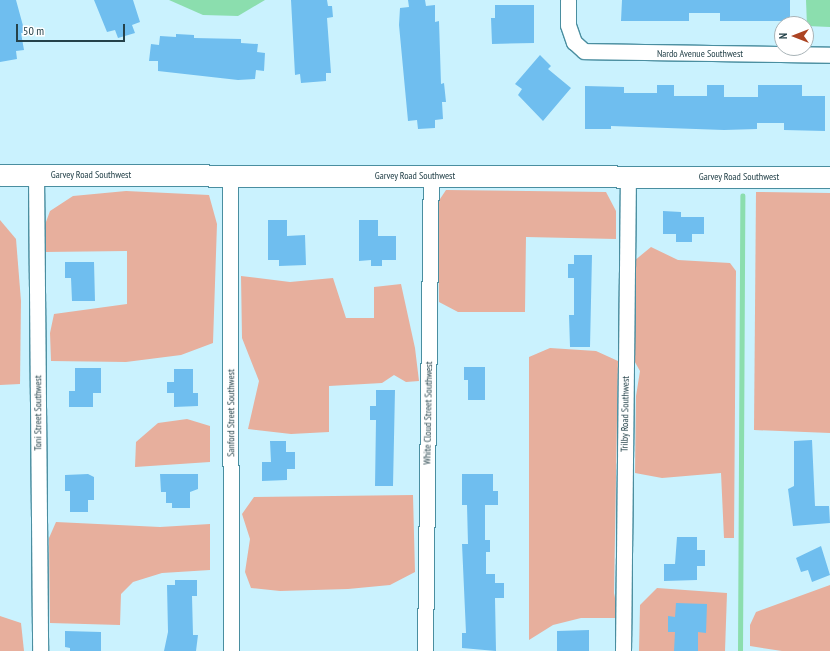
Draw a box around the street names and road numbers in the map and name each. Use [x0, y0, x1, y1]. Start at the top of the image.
street label: Nardo Avenue Southwest [657, 48, 743, 60]
street label: Garvey Road Southwest [51, 169, 131, 181]
street label: Garvey Road Southwest [375, 170, 455, 182]
street label: Garvey Road Southwest [699, 171, 779, 183]
street label: White Cloud Street Southwest [421, 361, 435, 465]
street label: Sanford Street Southwest [225, 369, 237, 457]
street label: Toni Street Southwest [32, 375, 44, 451]
street label: Trilby Road Southwest [618, 376, 632, 452]

